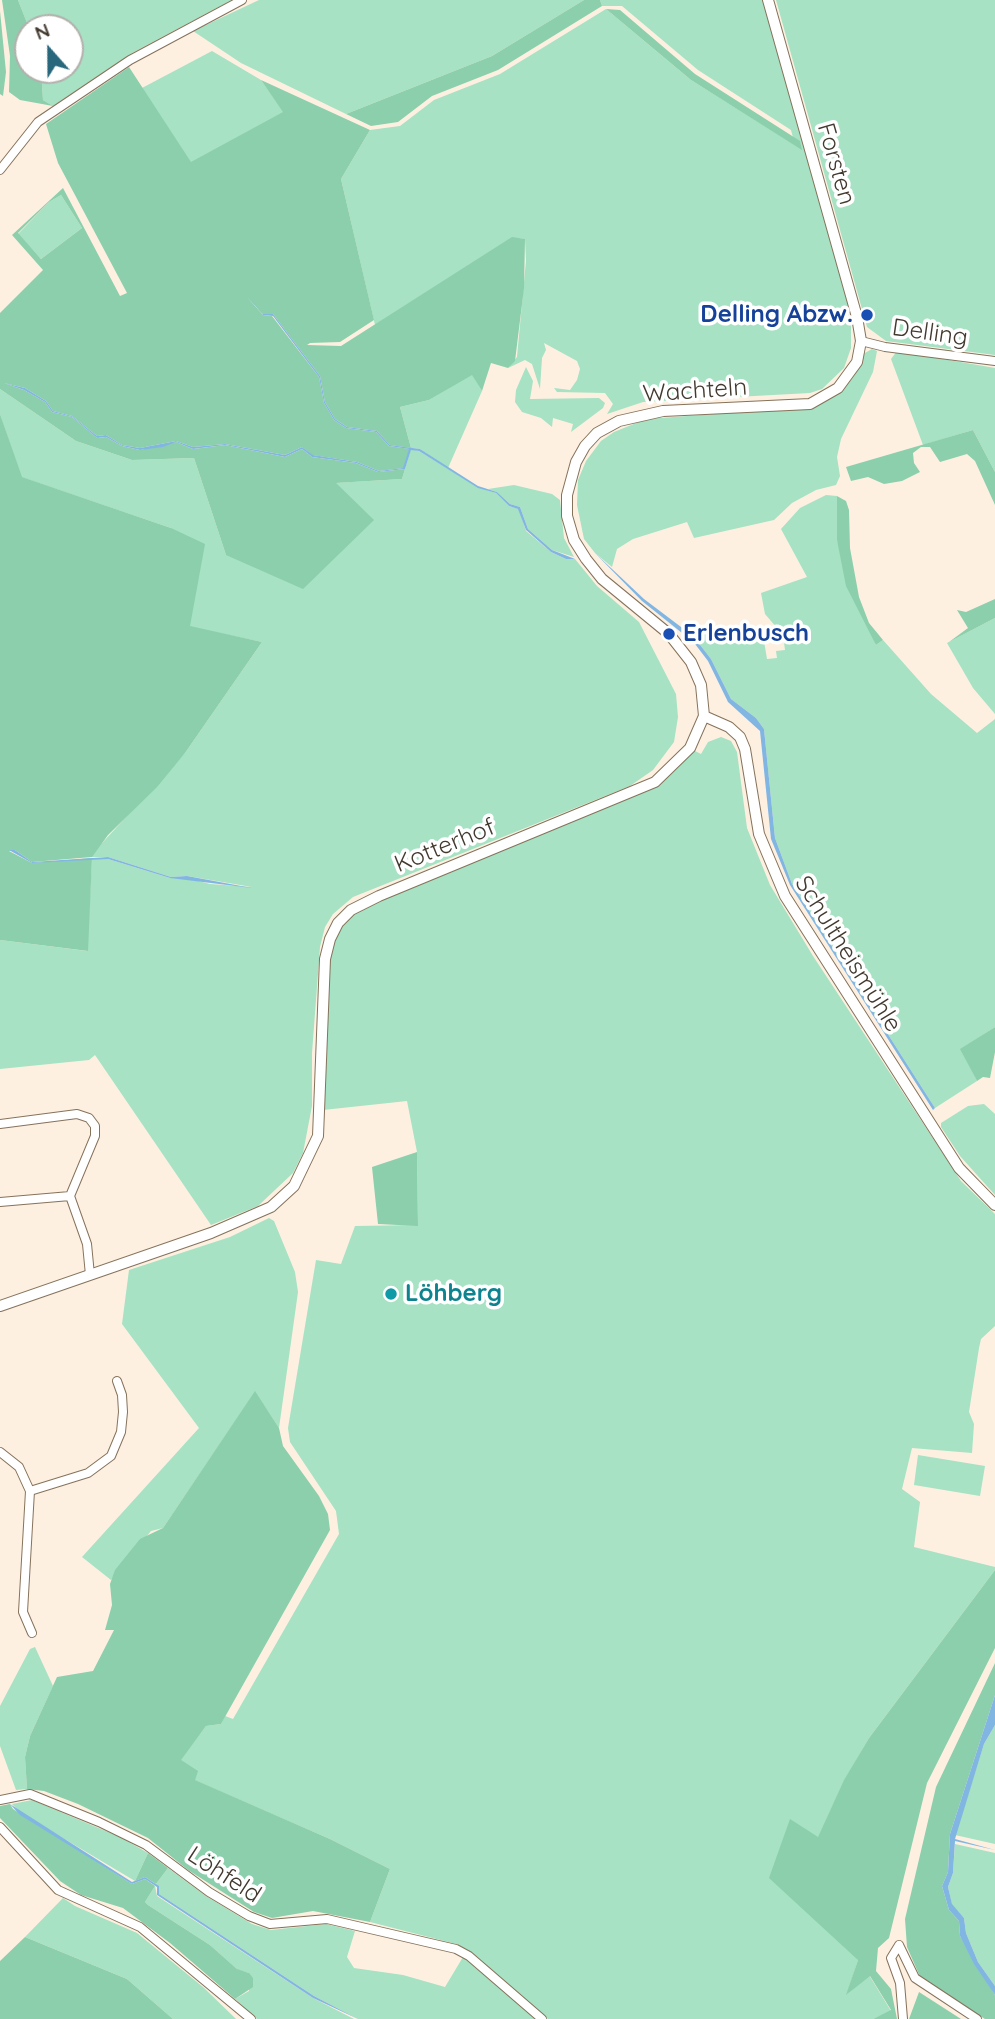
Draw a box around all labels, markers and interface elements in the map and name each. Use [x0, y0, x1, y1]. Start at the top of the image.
north arrow [14, 14, 84, 84]
text: N [31, 18, 53, 45]
street label: Forsten [811, 120, 861, 208]
place label: Delling Abzw. [700, 301, 853, 329]
marker: Delling Abzw. [859, 307, 875, 323]
street label: Delling [890, 313, 970, 353]
street label: Wachteln [642, 373, 748, 409]
place label: Erlenbusch [683, 620, 809, 648]
marker: Erlenbusch [661, 626, 677, 642]
street label: Kotterhof [391, 813, 499, 879]
street label: Schultheismühle [789, 871, 907, 1037]
place label: Löhberg [405, 1280, 502, 1308]
marker: Löhberg [383, 1286, 399, 1302]
street label: Löhfeld [182, 1841, 266, 1909]

